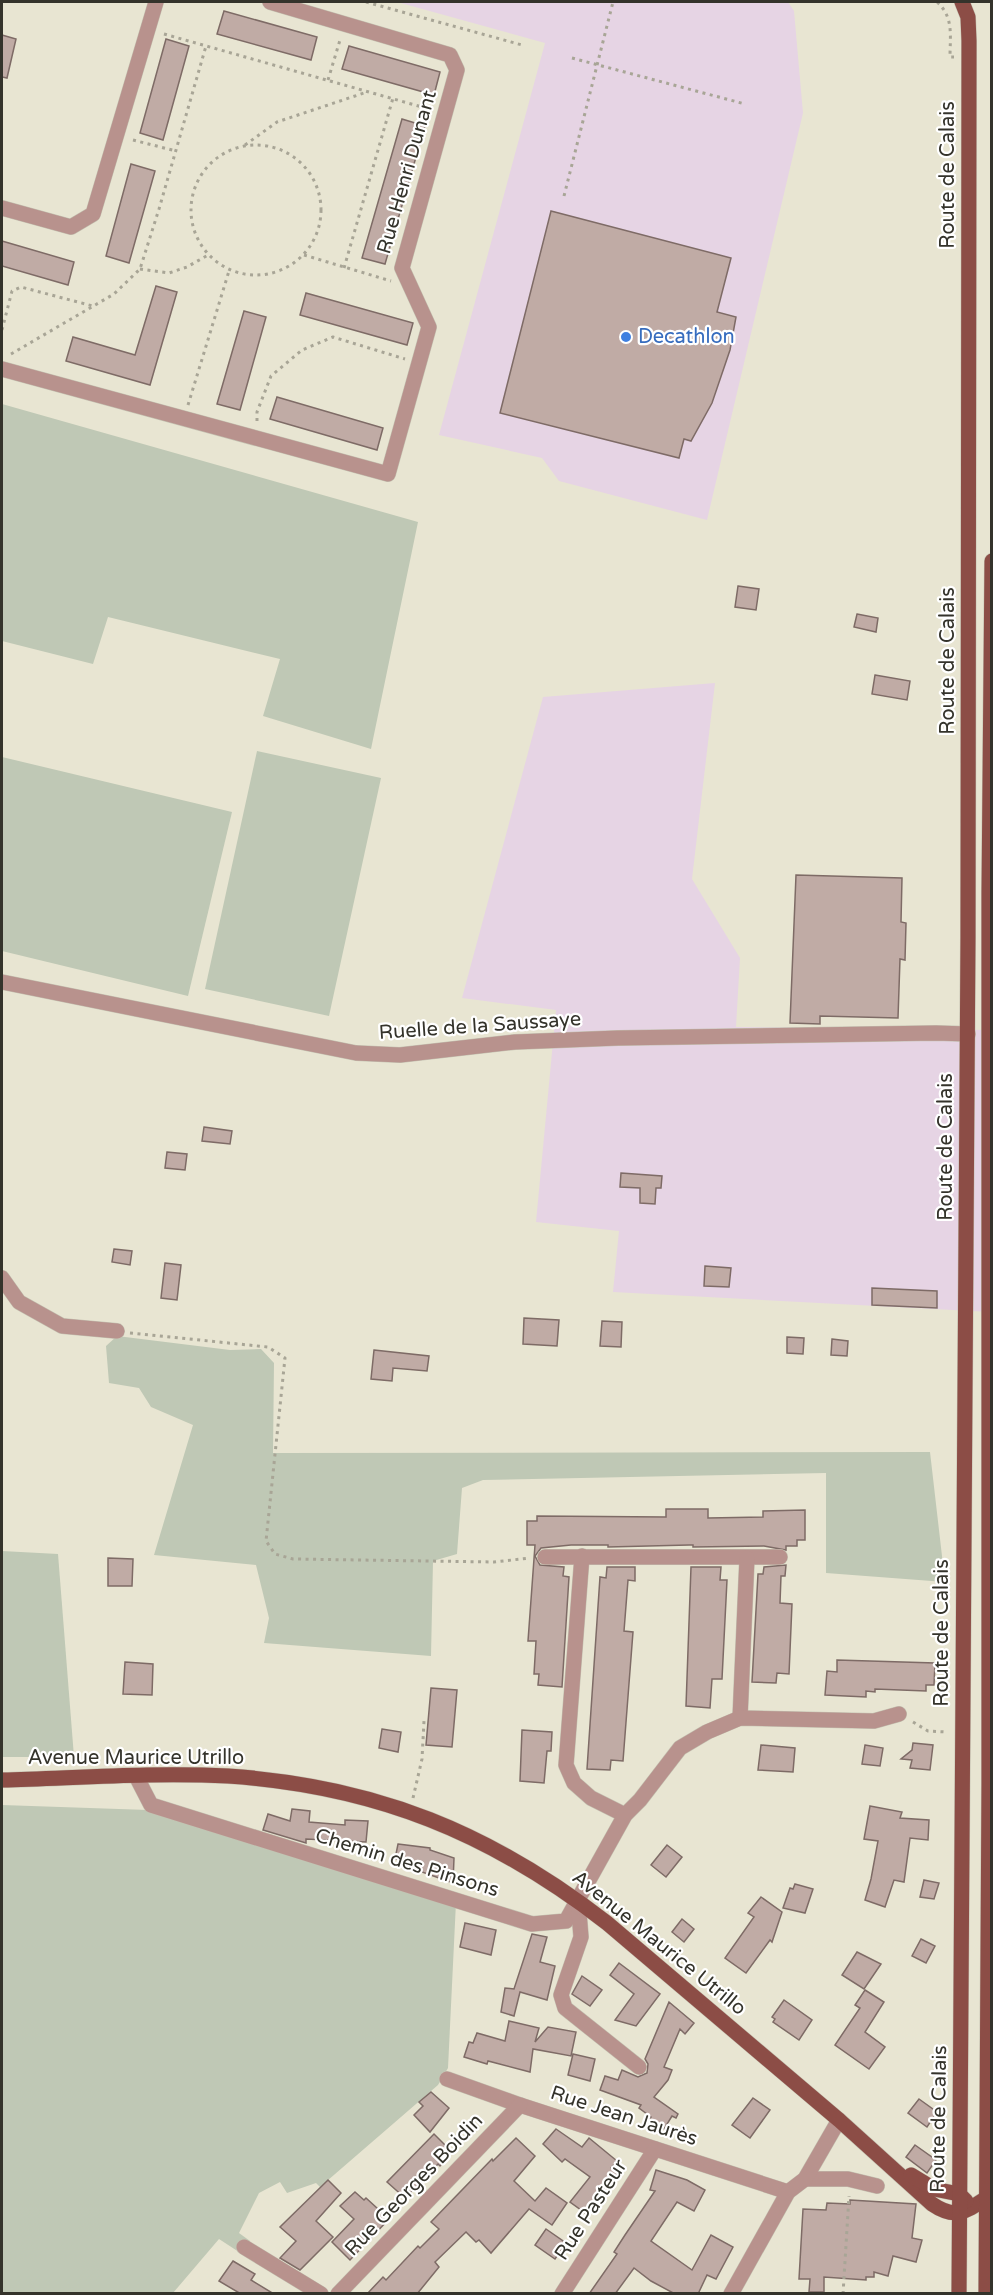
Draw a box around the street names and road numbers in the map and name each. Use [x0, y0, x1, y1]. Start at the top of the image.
street label: Rue Henri Dunant [372, 87, 442, 257]
street label: Route de Calais [936, 101, 960, 249]
street label: Route de Calais [936, 587, 960, 735]
street label: Ruelle de la Saussaye [378, 1007, 582, 1045]
street label: Route de Calais [934, 1073, 958, 1221]
street label: Route de Calais [930, 1559, 954, 1707]
street label: Avenue Maurice Utrillo [28, 1746, 244, 1770]
street label: Chemin des Pinsons [312, 1824, 502, 1902]
street label: Avenue Maurice Utrillo [567, 1866, 751, 2020]
street label: Route de Calais [926, 2045, 952, 2193]
street label: Rue Jean Jaurès [547, 2081, 701, 2151]
street label: Rue Georges Boidin [340, 2109, 488, 2261]
street label: Rue Pasteur [550, 2155, 633, 2265]

